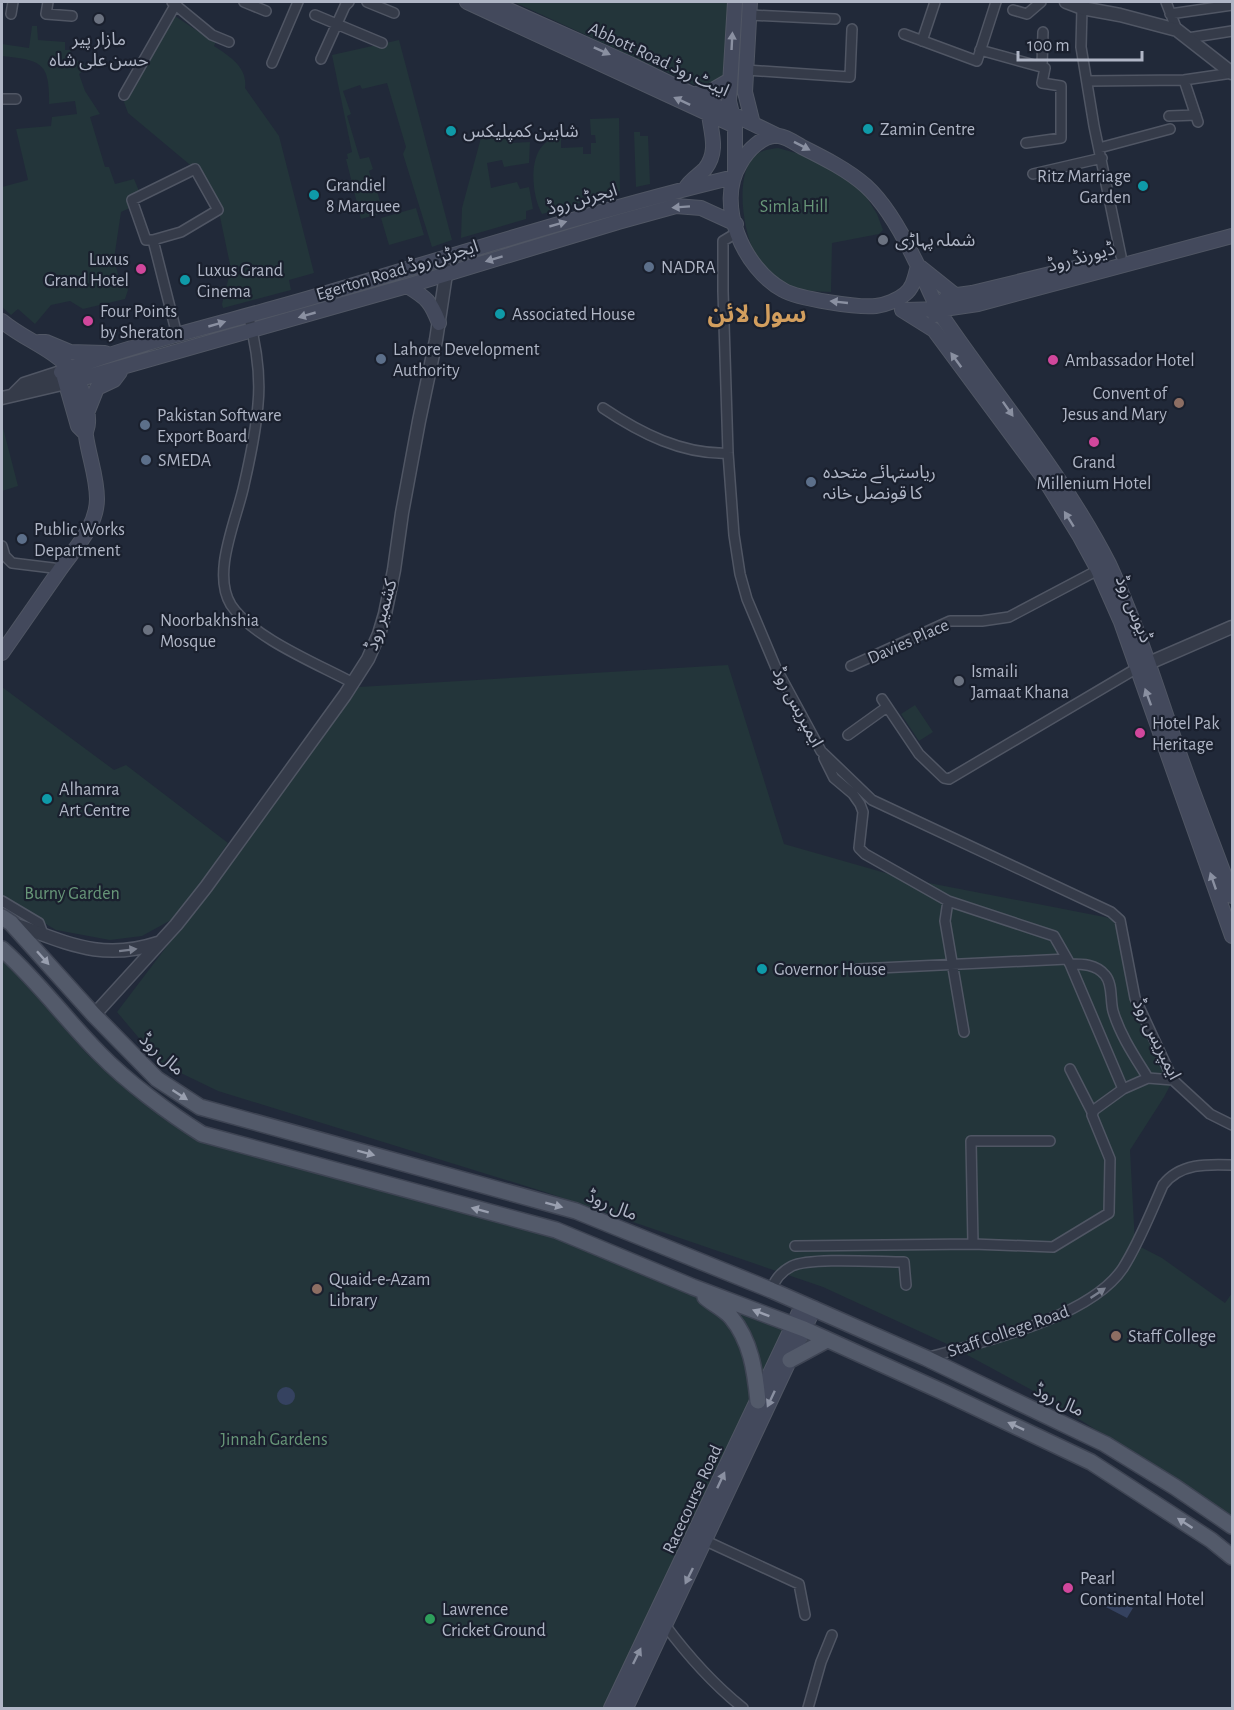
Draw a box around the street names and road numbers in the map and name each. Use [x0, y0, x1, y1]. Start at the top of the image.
street label: Abbott Road ایبٹ روڈ [585, 18, 732, 101]
street label: ایجرٹن روڈ [545, 180, 620, 220]
street label: Egerton Road ایجرٹن روڈ [314, 236, 481, 305]
street label: ڈیورنڈ روڈ [1045, 239, 1117, 277]
street label: ڈیوس روڈ [1111, 573, 1156, 646]
street label: کشمیر روڈ [362, 577, 402, 653]
street label: Davies Place [865, 616, 952, 668]
street label: ایمپریس روڈ [768, 664, 827, 751]
street label: ایمپریس روڈ [1128, 995, 1185, 1083]
street label: مال روڈ [135, 1029, 188, 1080]
street label: مال روڈ [583, 1186, 640, 1225]
street label: Staff College Road [945, 1303, 1071, 1361]
street label: مال روڈ [1030, 1380, 1087, 1421]
street label: Racecourse Road [660, 1442, 726, 1556]

